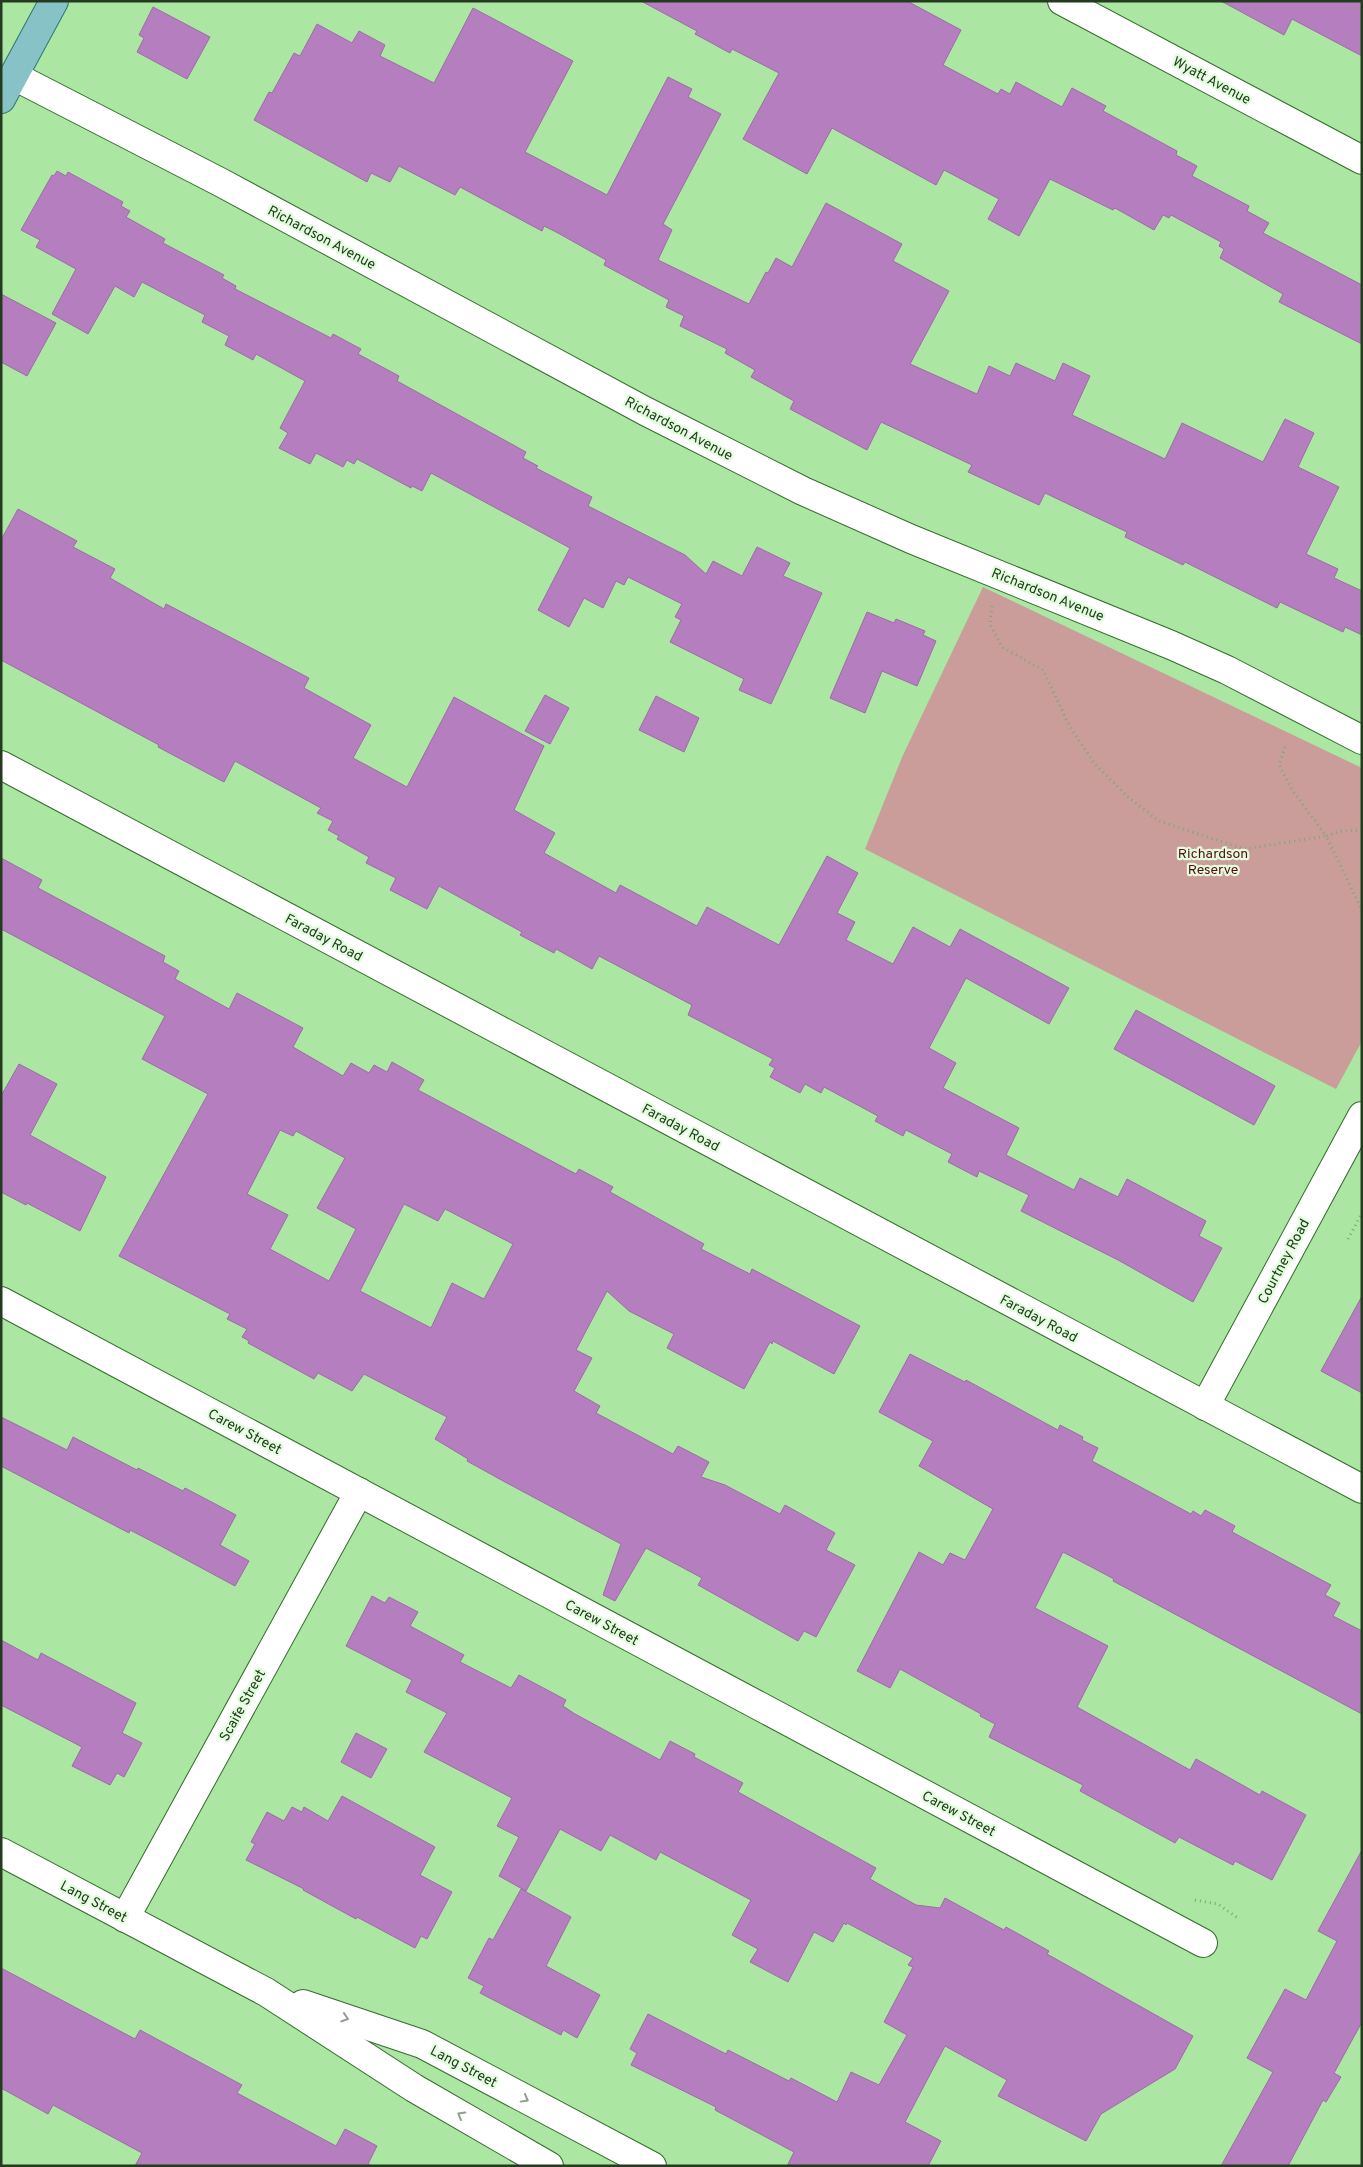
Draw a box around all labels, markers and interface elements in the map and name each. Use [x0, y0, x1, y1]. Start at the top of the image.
street label: Wyatt Avenue [1169, 54, 1253, 109]
street label: Richardson Avenue [264, 203, 378, 274]
street label: Richardson Avenue [621, 394, 735, 465]
street label: Richardson Avenue [989, 565, 1106, 626]
park label: Richardson Reserve [1178, 846, 1248, 879]
street label: Faraday Road [282, 911, 365, 966]
street label: Faraday Road [639, 1101, 722, 1156]
street label: Courtney Road [1255, 1216, 1314, 1307]
street label: Faraday Road [997, 1292, 1080, 1347]
street label: Carew Street [205, 1406, 284, 1459]
street label: Carew Street [562, 1597, 641, 1650]
street label: Scaife Street [217, 1667, 270, 1745]
street label: Carew Street [919, 1788, 998, 1841]
street label: Lang Street [57, 1878, 130, 1927]
one-way arrow [341, 2013, 349, 2023]
street label: Lang Street [427, 2043, 500, 2092]
one-way arrow [520, 2093, 529, 2103]
one-way arrow [458, 2111, 467, 2121]

